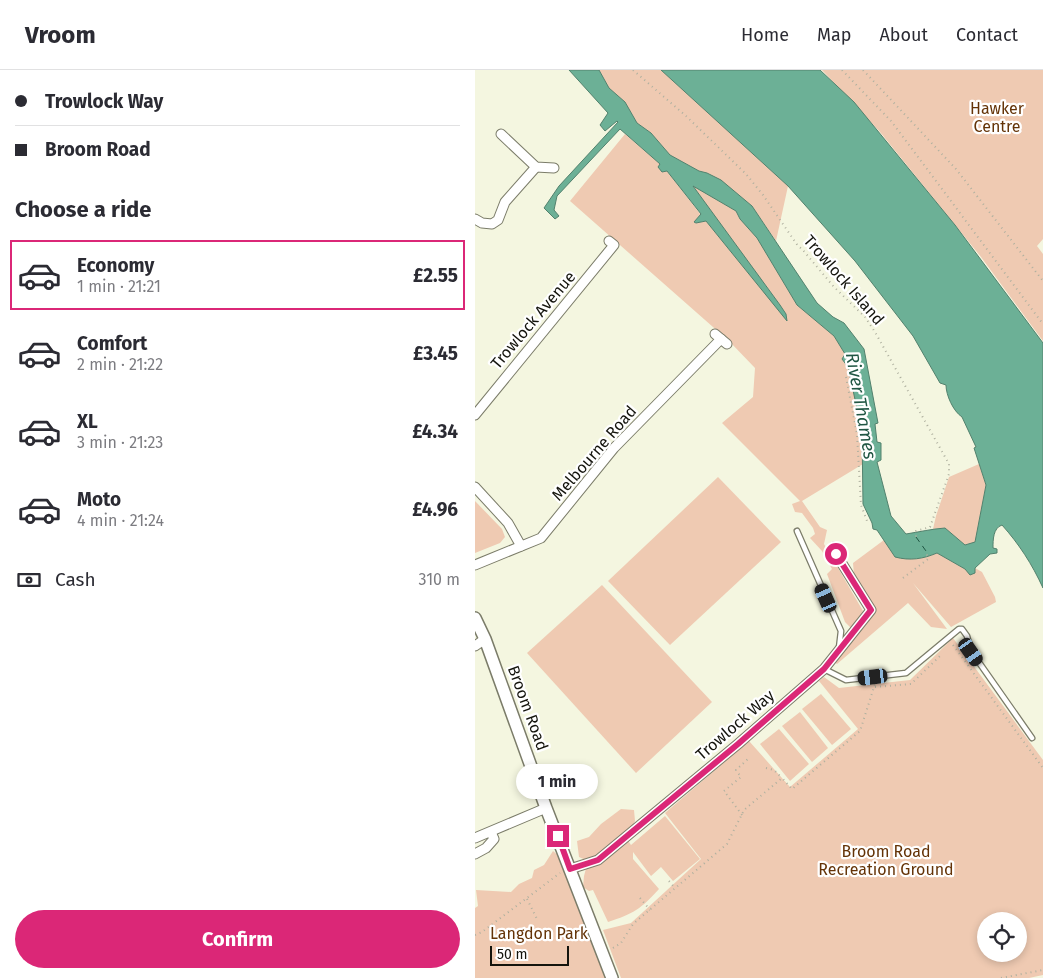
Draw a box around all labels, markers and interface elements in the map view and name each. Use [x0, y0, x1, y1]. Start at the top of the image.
text: Vroom [25, 21, 96, 49]
text: Home [741, 24, 789, 46]
text: Map [817, 24, 851, 46]
text: About [879, 24, 928, 46]
text: Contact [956, 24, 1018, 46]
text: Trowlock Way [45, 90, 163, 113]
park label: Hawker Centre [970, 99, 1025, 136]
text: Broom Road [45, 138, 151, 161]
text: Choose a ride [15, 196, 151, 223]
street label: Trowlock Island [800, 231, 888, 329]
icon: car [17, 253, 62, 298]
text: Economy [77, 254, 154, 277]
text: £2.55 [413, 264, 458, 287]
street label: Trowlock Avenue [487, 267, 579, 373]
text: 1 min · 21:21 [77, 277, 161, 296]
icon: car [17, 331, 62, 376]
text: Comfort [77, 332, 147, 355]
text: £3.45 [413, 342, 458, 365]
water label: River Thames [841, 351, 881, 461]
text: 2 min · 21:22 [77, 355, 163, 374]
street label: Melbourne Road [548, 402, 640, 504]
icon: car [17, 409, 62, 454]
text: XL [77, 410, 98, 433]
text: £4.34 [412, 420, 458, 443]
text: 3 min · 21:23 [77, 433, 163, 452]
icon: car [17, 487, 62, 532]
text: Moto [77, 488, 121, 511]
text: £4.96 [412, 498, 458, 521]
text: 4 min · 21:24 [77, 511, 164, 530]
route start [825, 543, 847, 565]
icon: cash [15, 566, 43, 594]
text: Cash [55, 568, 96, 591]
text: 310 m [419, 570, 460, 589]
car [813, 581, 838, 615]
car [956, 635, 985, 669]
street label: Broom Road [504, 663, 552, 753]
car [857, 668, 888, 686]
street label: Trowlock Way [692, 686, 778, 764]
callout: 1 min [517, 764, 599, 798]
text: 1 min [538, 772, 576, 791]
route end [547, 825, 569, 847]
park label: Broom Road Recreation Ground [818, 842, 954, 879]
button: Confirm [15, 910, 460, 968]
map controls [977, 912, 1027, 962]
button: locate [977, 912, 1027, 962]
park label: Langdon Park [490, 924, 589, 943]
scale bar [490, 943, 569, 966]
text: 50 m [497, 946, 528, 963]

